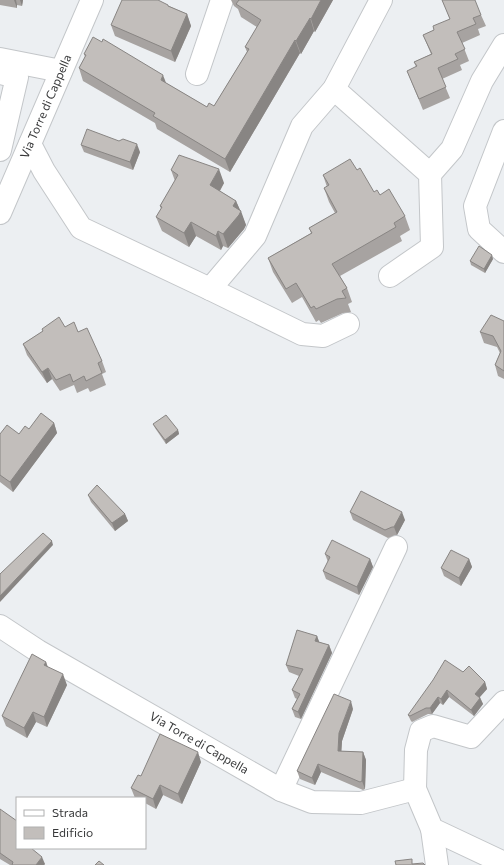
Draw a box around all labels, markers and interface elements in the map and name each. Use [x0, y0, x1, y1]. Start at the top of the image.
street label: Via Torre di Cappella [16, 52, 74, 160]
street label: Via Torre di Cappella [148, 708, 252, 776]
legend [16, 797, 146, 849]
text: Strada [52, 805, 88, 819]
text: Edificio [52, 825, 93, 839]

